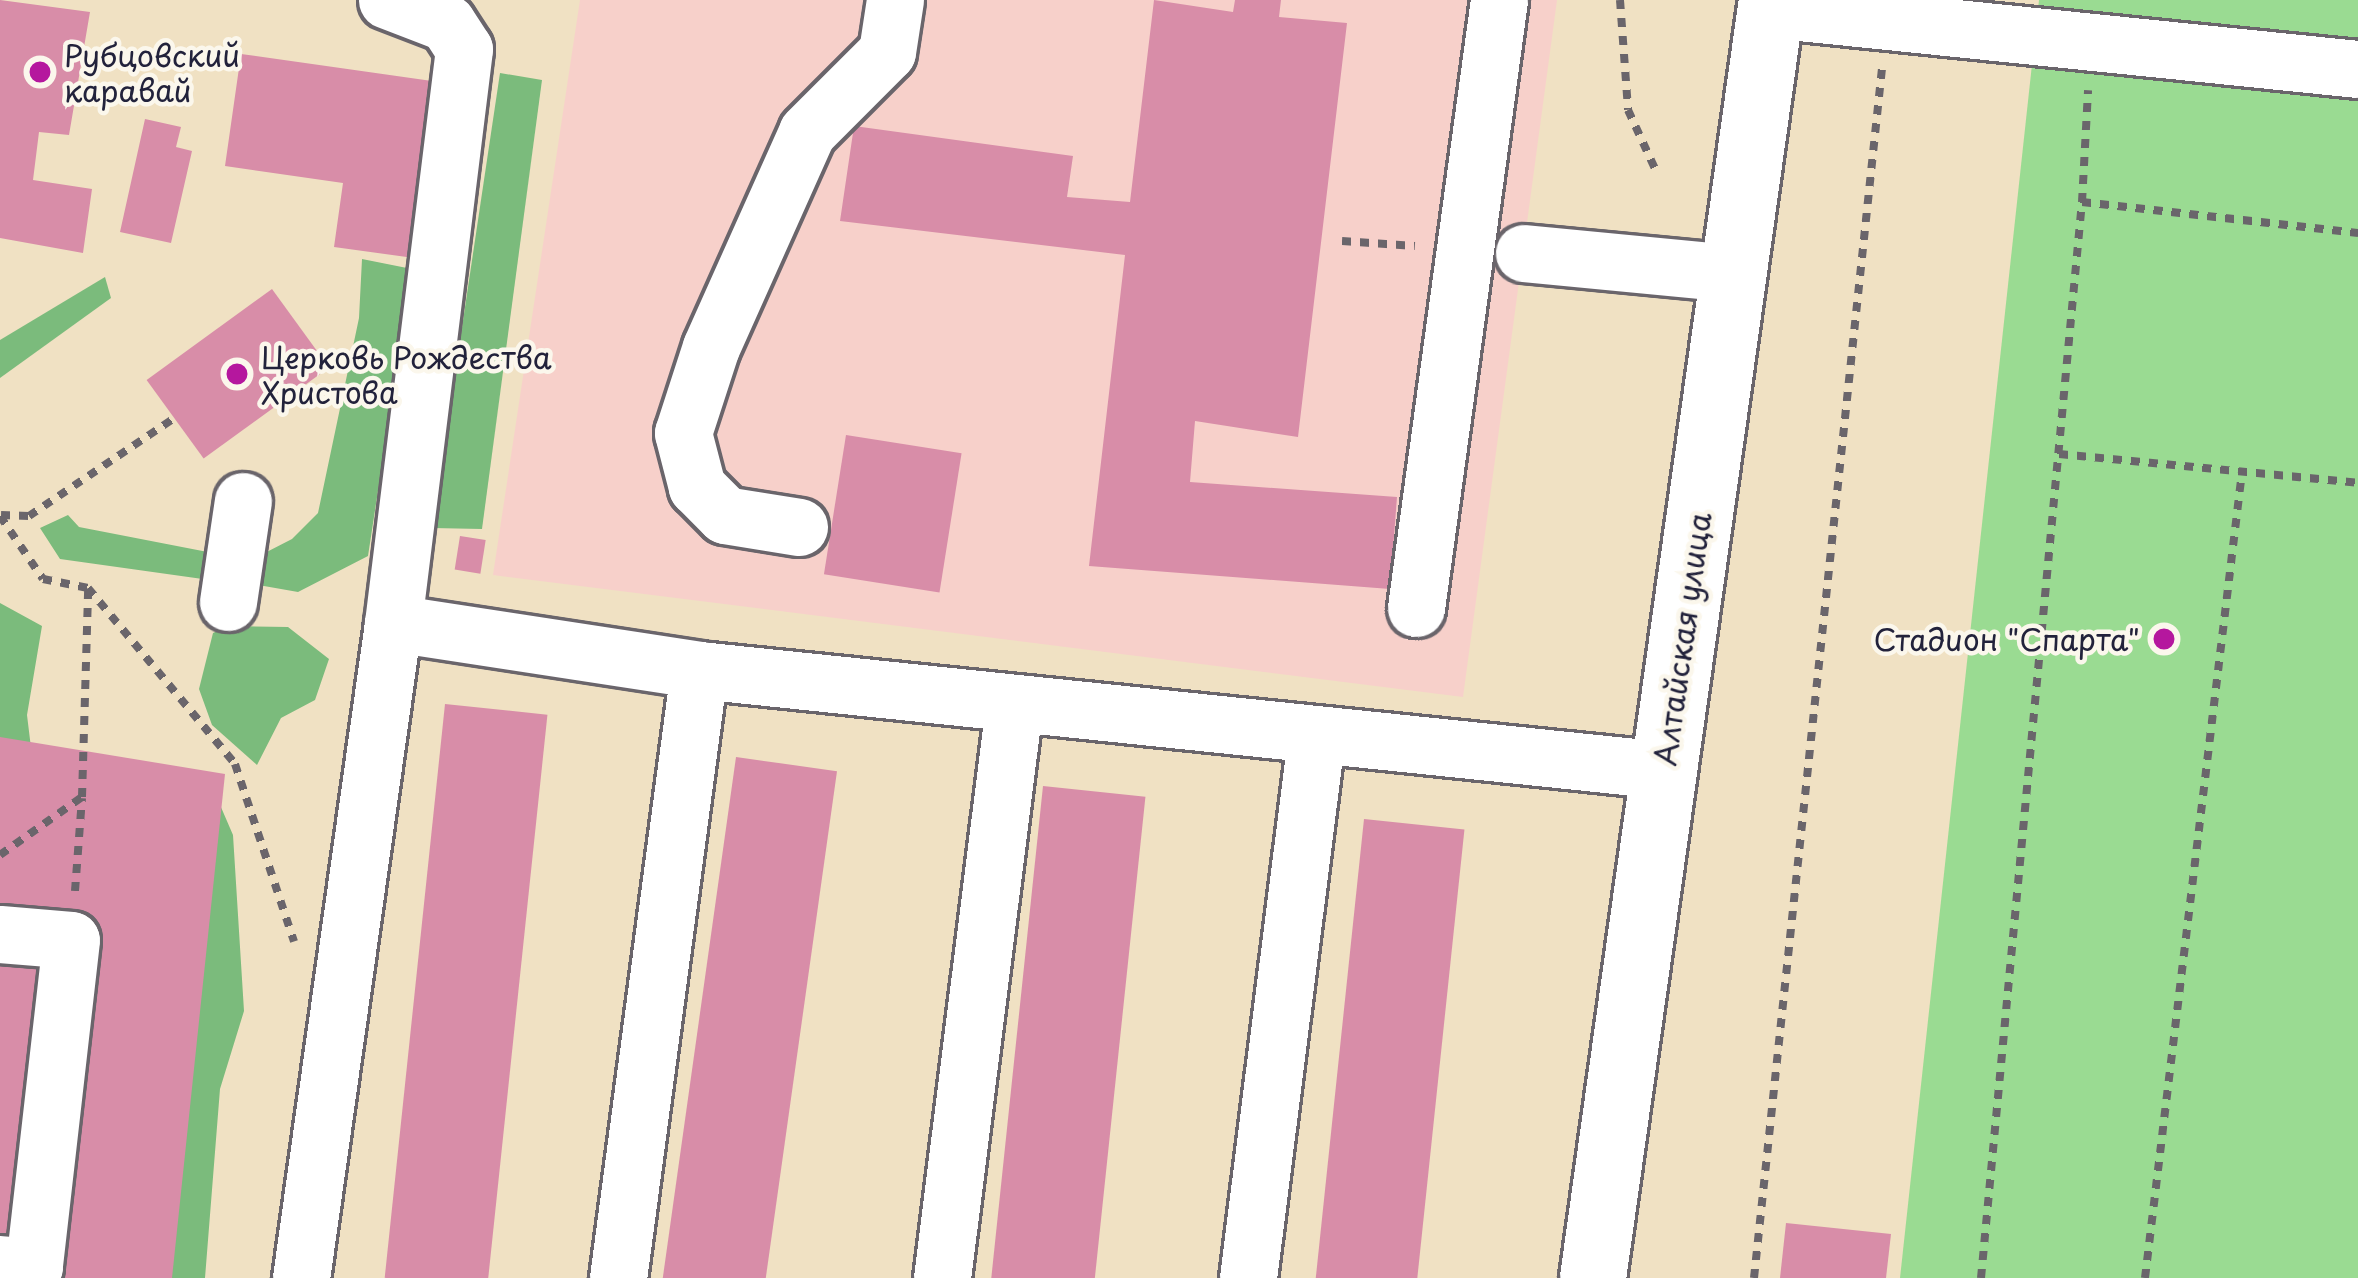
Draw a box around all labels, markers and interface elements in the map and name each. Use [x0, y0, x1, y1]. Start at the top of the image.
place label: Рубцовский каравай [64, 37, 240, 107]
marker: Рубцовский каравай [27, 59, 53, 85]
place label: Церковь Рождества Христова [261, 339, 552, 410]
marker: Церковь Рождества Христова [224, 361, 250, 387]
street label: Алтайская улица [1646, 509, 1718, 769]
place label: Стадион "Спарта" [1872, 621, 2140, 657]
marker: Стадион "Спарта" [2151, 626, 2177, 652]

